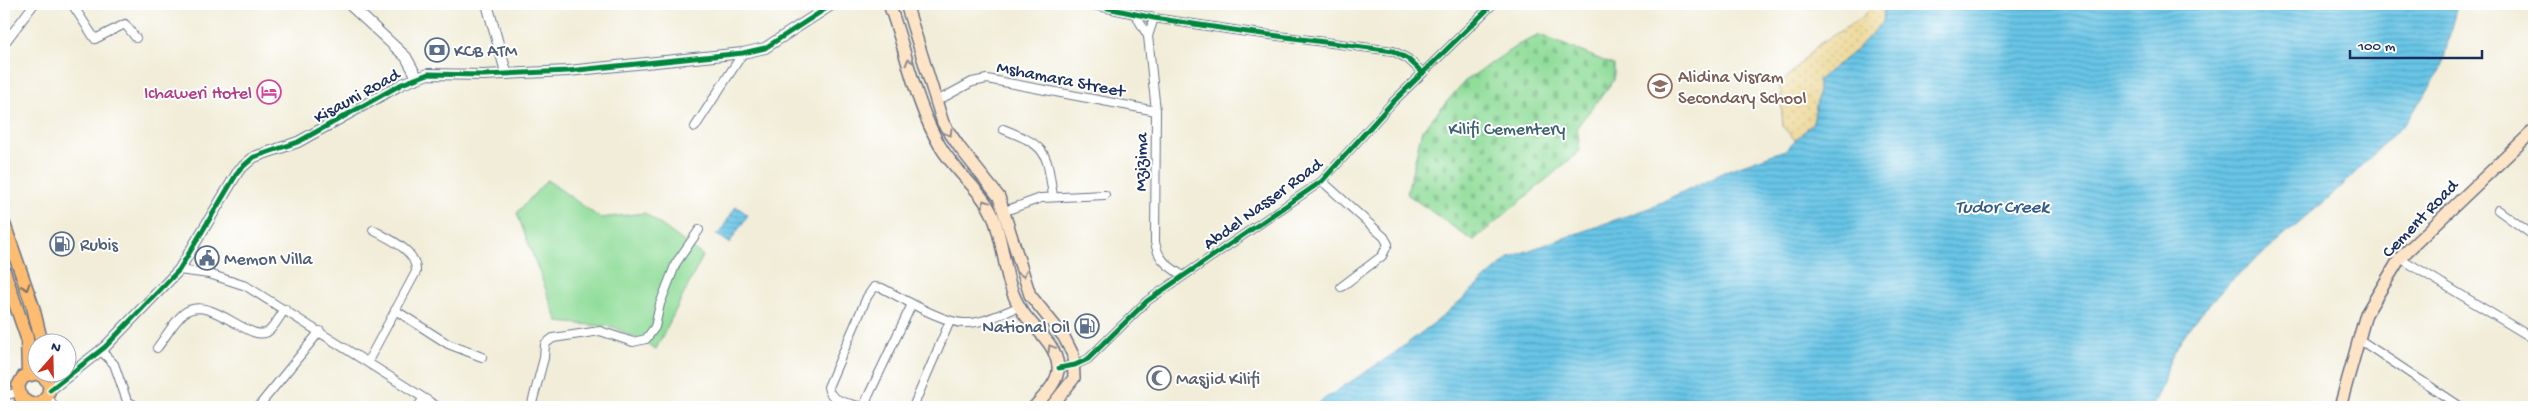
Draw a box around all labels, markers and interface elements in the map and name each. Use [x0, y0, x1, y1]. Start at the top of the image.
scale bar [2350, 28, 2483, 60]
bank icon: KCB ATM [424, 37, 450, 63]
text: 100 m [2357, 38, 2396, 56]
place label: KCB ATM [454, 42, 518, 63]
street label: Mshamara Street [995, 58, 1128, 103]
one-way arrow [905, 59, 915, 67]
street label: Kisauni Road [311, 64, 405, 129]
place label: Alidina Visram Secondary School [1678, 68, 1807, 110]
school or university icon: Alidina Visram Secondary School [1647, 73, 1673, 99]
hotel icon: Ichaweri Hotel [256, 79, 282, 105]
place label: Ichaweri Hotel [144, 84, 252, 105]
park label: Kilifi Cementery [1449, 120, 1566, 141]
one-way arrow [943, 127, 953, 136]
street label: Mzizima [1131, 131, 1154, 192]
street label: Abdel Nasser Road [1200, 154, 1328, 255]
street label: Cement Road [2378, 175, 2464, 263]
water label: Tudor Creek [1955, 197, 2050, 220]
one-way arrow [982, 199, 991, 209]
fuel station icon: Rubis [49, 231, 75, 257]
place label: Rubis [80, 236, 119, 257]
public building icon: Memon Villa [194, 245, 220, 271]
place label: Memon Villa [224, 250, 314, 271]
one-way arrow [1017, 270, 1027, 278]
one-way arrow [20, 282, 30, 291]
fuel station icon: National Oil [1074, 313, 1100, 339]
place label: National Oil [982, 318, 1070, 339]
north arrow [28, 334, 78, 384]
text: N [48, 339, 63, 358]
one-way arrow [1048, 345, 1058, 354]
mosque icon: Masjid Kilifi [1146, 365, 1172, 391]
place label: Masjid Kilifi [1176, 370, 1260, 391]

